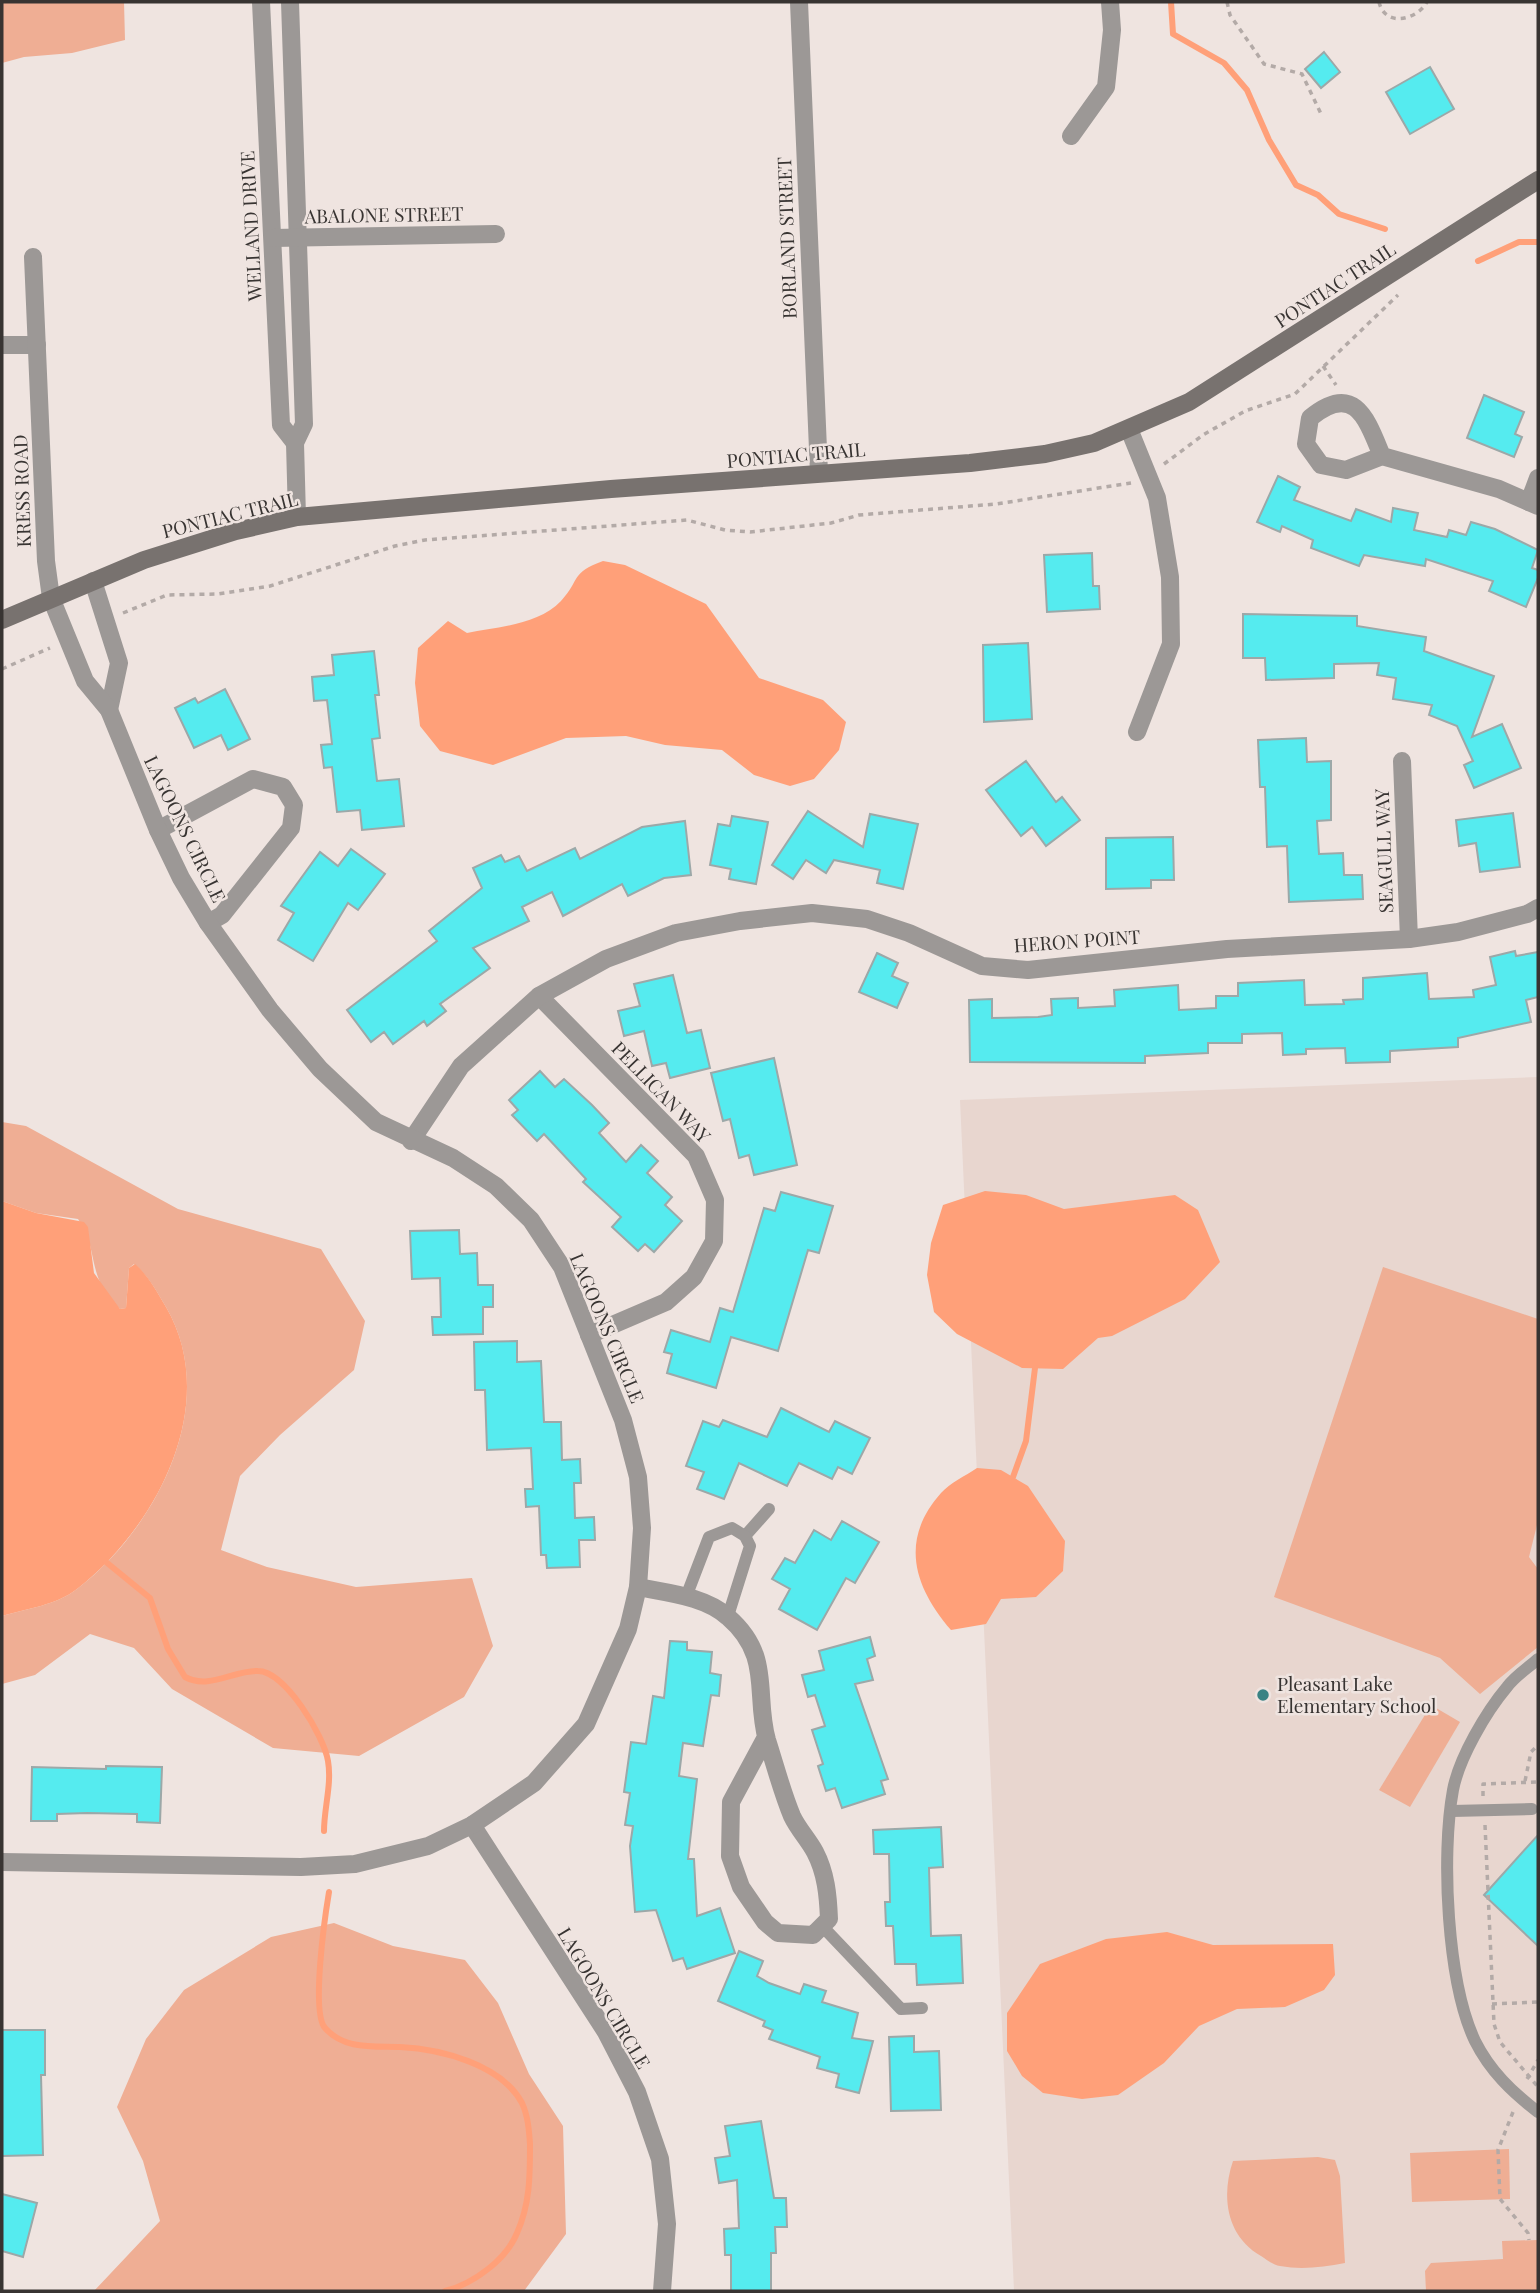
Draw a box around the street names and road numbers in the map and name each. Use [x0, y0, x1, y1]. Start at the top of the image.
street label: WELLAND DRIVE [233, 150, 267, 303]
street label: BORLAND STREET [770, 156, 802, 319]
street label: ABALONE STREET [303, 200, 464, 228]
street label: PONTIAC TRAIL [1269, 235, 1400, 333]
street label: KRESS ROAD [6, 434, 36, 548]
street label: PONTIAC TRAIL [725, 435, 866, 473]
street label: PONTIAC TRAIL [159, 485, 300, 543]
street label: LAGOONS CIRCLE [139, 751, 233, 906]
street label: SEAGULL WAY [1368, 787, 1398, 914]
street label: HERON POINT [1013, 923, 1141, 957]
street label: PELLICAN WAY [607, 1035, 717, 1148]
street label: LAGOONS CIRCLE [565, 1249, 651, 1407]
street label: LAGOONS CIRCLE [552, 1922, 657, 2073]

